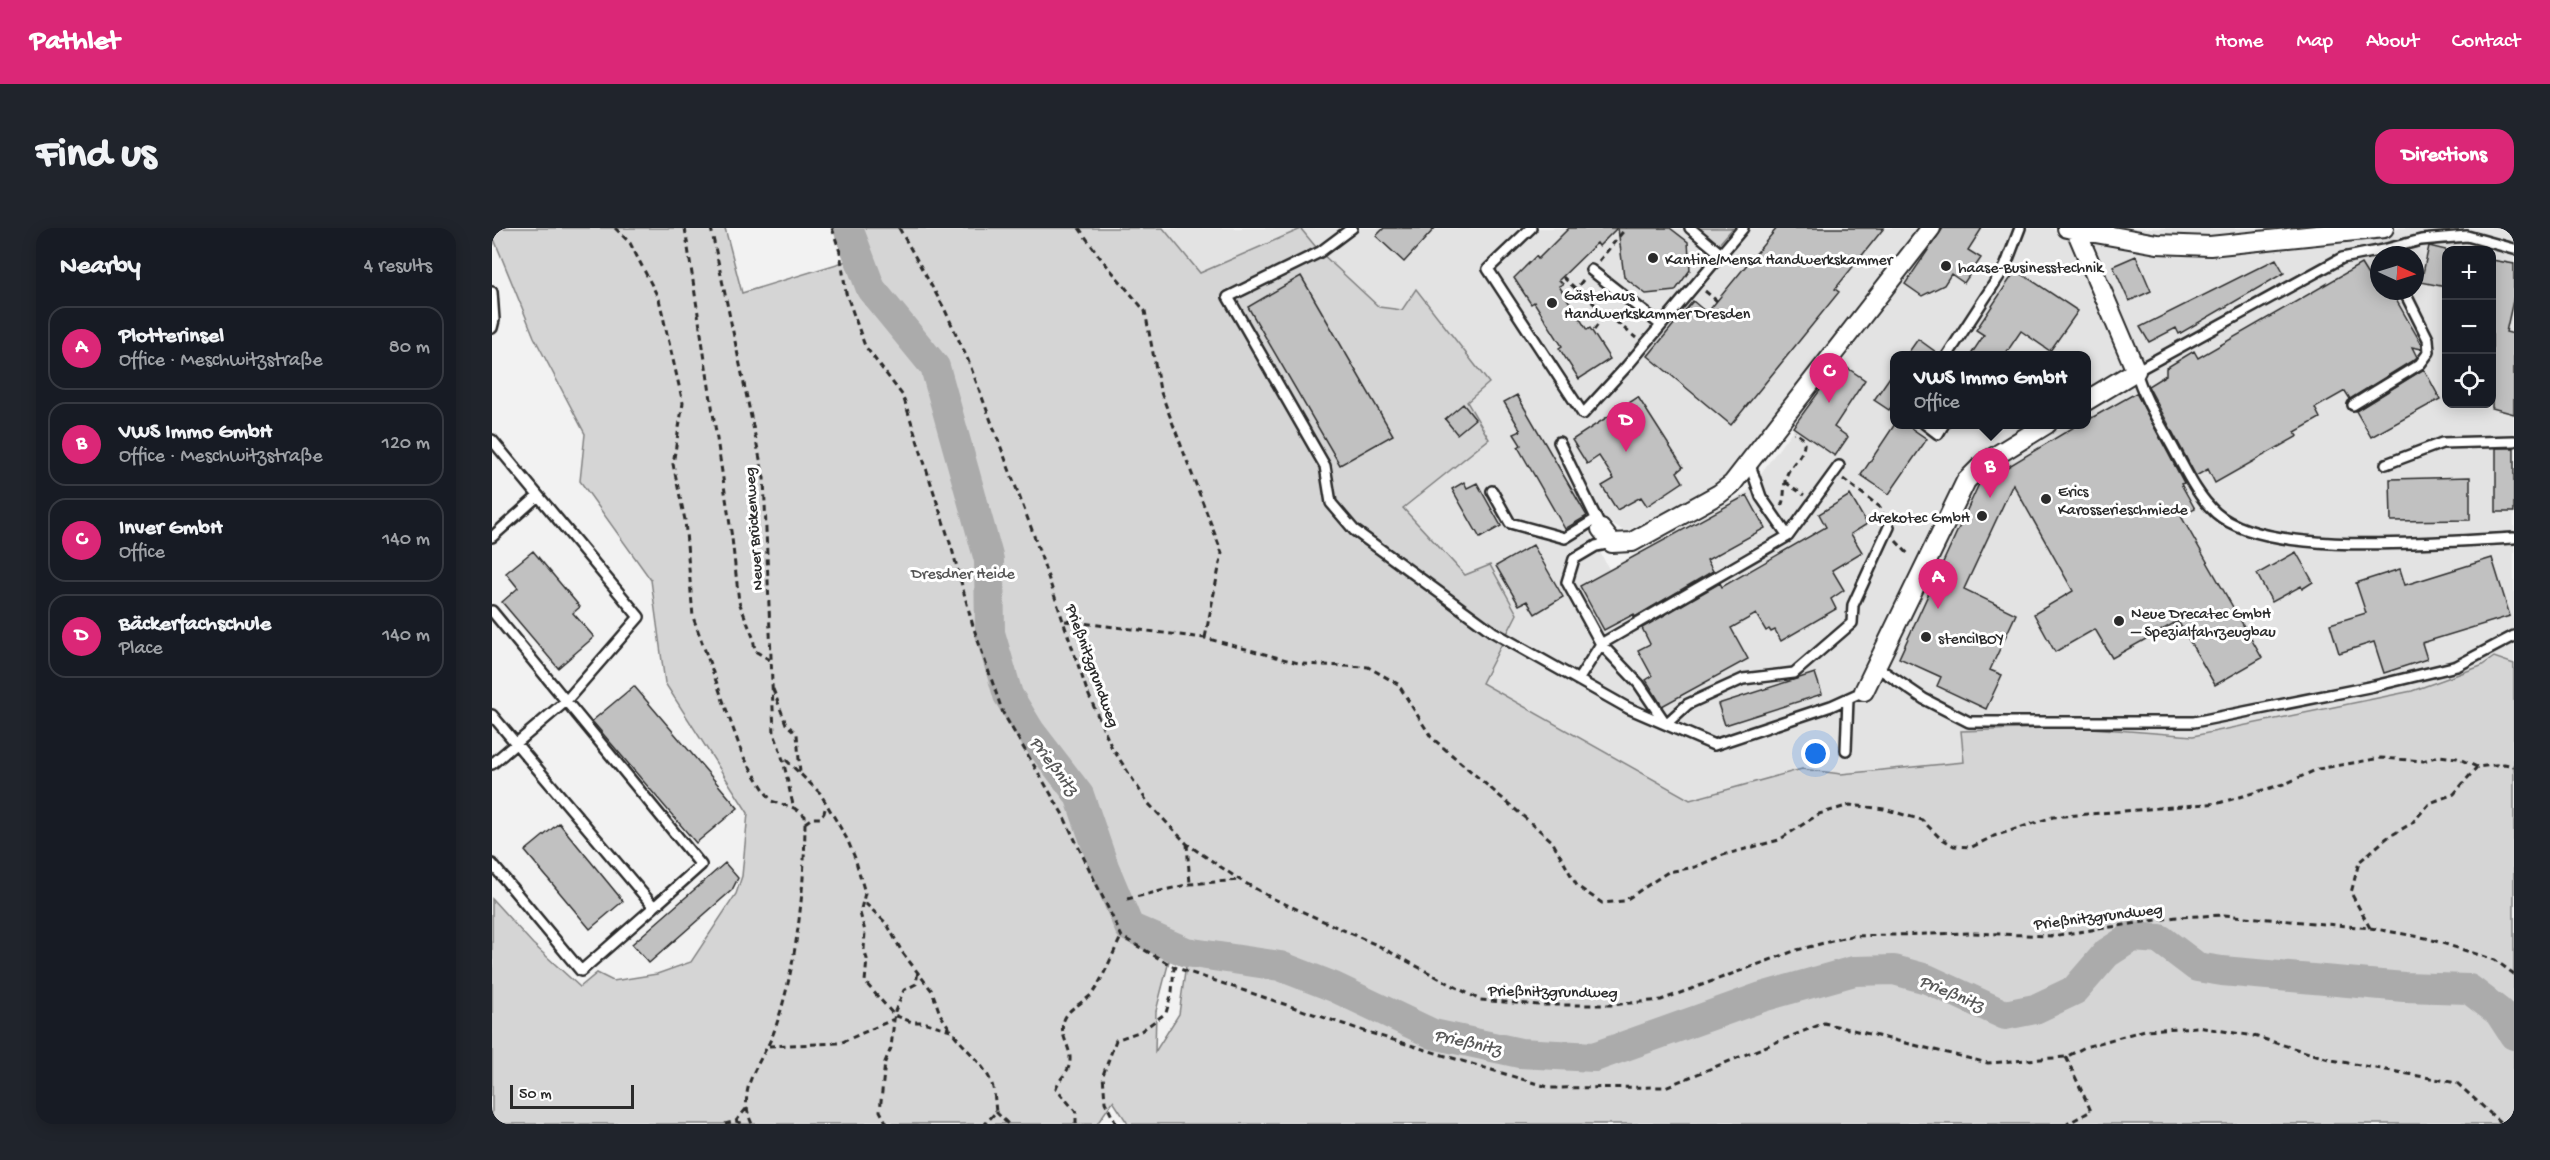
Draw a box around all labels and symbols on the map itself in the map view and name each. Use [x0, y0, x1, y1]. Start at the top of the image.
north arrow [2370, 246, 2424, 300]
marker: Kantine/Mensa Handwerkskammer [1646, 251, 1660, 265]
place label: Kantine/Mensa Handwerkskammer [1665, 252, 1894, 271]
marker: haase-Businesstechnik [1939, 259, 1953, 273]
place label: haase-Businesstechnik [1958, 260, 2105, 279]
place label: Gästehaus Handwerkskammer Dresden [1564, 288, 1751, 325]
marker: Gästehaus Handwerkskammer Dresden [1545, 296, 1559, 310]
pin: C [1810, 354, 1848, 403]
pin: D [1606, 402, 1646, 452]
pin: B [1970, 448, 2010, 498]
street label: Neuer Brückenweg [742, 467, 769, 591]
place label: Erics Karosserieschmiede [2058, 484, 2188, 521]
marker: Erics Karosserieschmiede [2039, 492, 2053, 506]
marker: drekotec GmbH [1975, 509, 1989, 523]
place label: drekotec GmbH [1868, 510, 1971, 529]
pin: A [1918, 560, 1958, 609]
park label: Dresdner Heide [910, 566, 1015, 585]
street label: Prießnitzgrundweg [1059, 601, 1122, 730]
place label: Neue Drecatec GmbH – Spezialfahrzeugbau [2130, 606, 2276, 643]
marker: Neue Drecatec GmbH – Spezialfahrzeugbau [2112, 614, 2126, 628]
marker: stencilBOY [1919, 630, 1933, 644]
place label: stencilBOY [1938, 631, 2004, 650]
water label: Prießnitz [1024, 733, 1083, 801]
your location [1801, 739, 1830, 768]
street label: Prießnitzgrundweg [2032, 901, 2164, 936]
water label: Prießnitz [1916, 971, 1987, 1018]
street label: Prießnitzgrundweg [1487, 983, 1618, 1004]
water label: Prießnitz [1432, 1026, 1504, 1062]
scale bar [510, 1082, 634, 1110]

